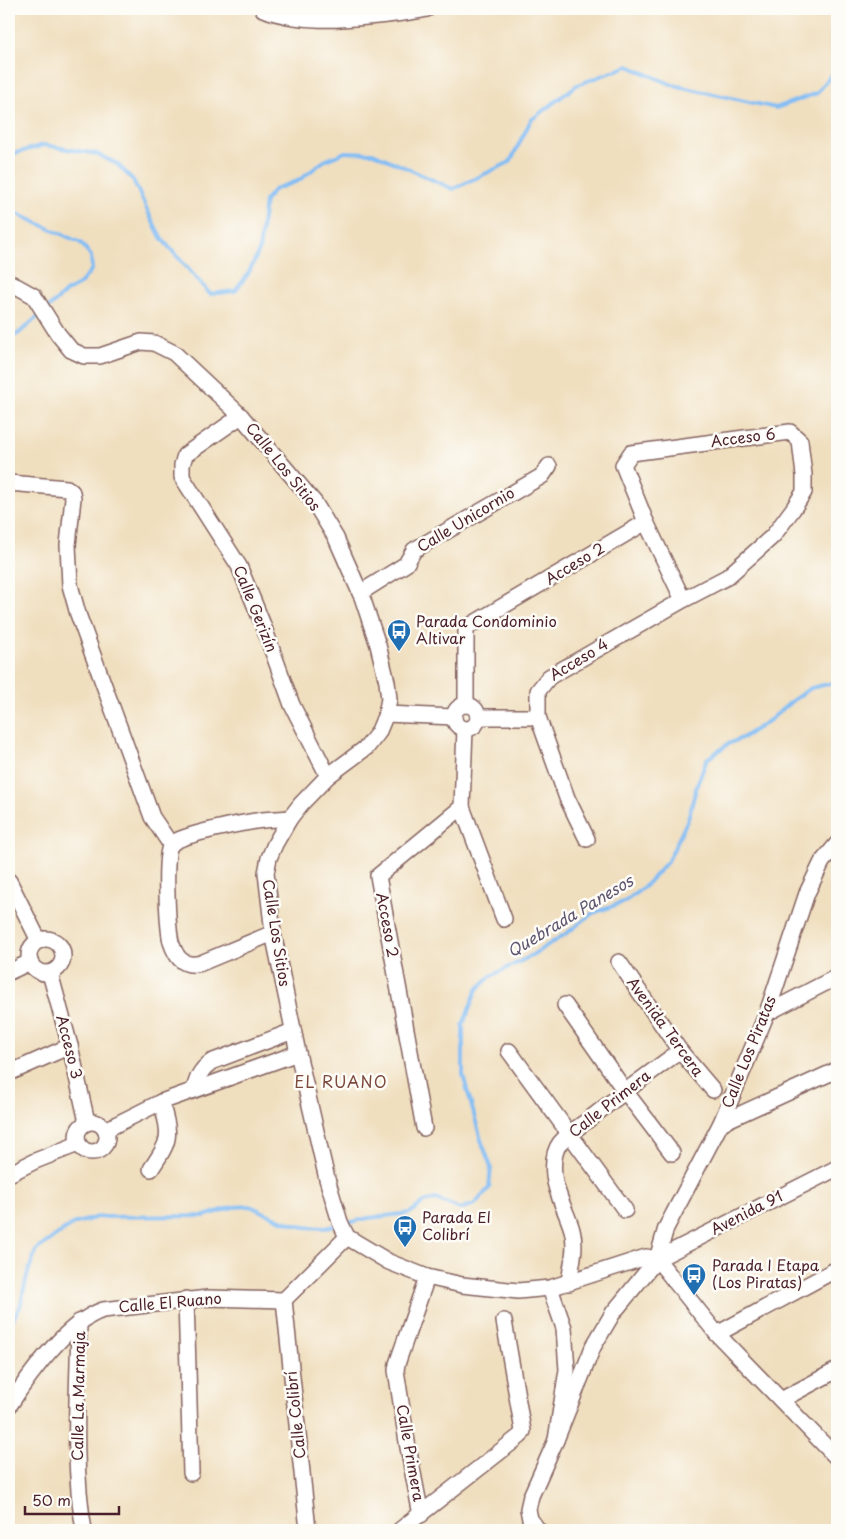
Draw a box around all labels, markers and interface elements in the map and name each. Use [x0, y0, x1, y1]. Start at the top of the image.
street label: Calle Los Sitios [241, 417, 327, 515]
street label: Acceso 6 [709, 421, 777, 452]
street label: Calle Unicornio [412, 480, 518, 557]
street label: Acceso 2 [540, 536, 608, 590]
street label: Calle Gerizín [229, 562, 284, 655]
place label: Parada Condominio Altivar [416, 609, 557, 649]
bus stop icon: Parada Condominio Altivar [386, 618, 412, 652]
street label: Acceso 4 [544, 632, 612, 685]
water label: Quebrada Panesos [502, 867, 638, 962]
street label: Calle Los Sitios [258, 878, 297, 988]
street label: Acceso 2 [371, 890, 406, 959]
street label: Avenida Tercera [622, 972, 710, 1081]
street label: Calle Los Piratas [715, 992, 781, 1111]
street label: Acceso 3 [51, 1012, 90, 1081]
street label: Calle Primera [563, 1063, 655, 1142]
district label: EL RUANO [294, 1069, 388, 1093]
street label: Avenida 91 [706, 1184, 786, 1240]
place label: Parada El Colibrí [422, 1205, 491, 1245]
bus stop icon: Parada El Colibrí [392, 1214, 418, 1248]
place label: Parada I Etapa (Los Piratas) [712, 1253, 820, 1293]
bus stop icon: Parada I Etapa (Los Piratas) [681, 1262, 707, 1296]
street label: Calle El Ruano [117, 1286, 222, 1317]
street label: Calle La Marmaja [65, 1330, 90, 1461]
street label: Calle Colibrí [278, 1369, 311, 1460]
street label: Calle Primera [392, 1402, 431, 1504]
scale bar [25, 1484, 119, 1516]
text: 50 m [32, 1488, 71, 1511]

